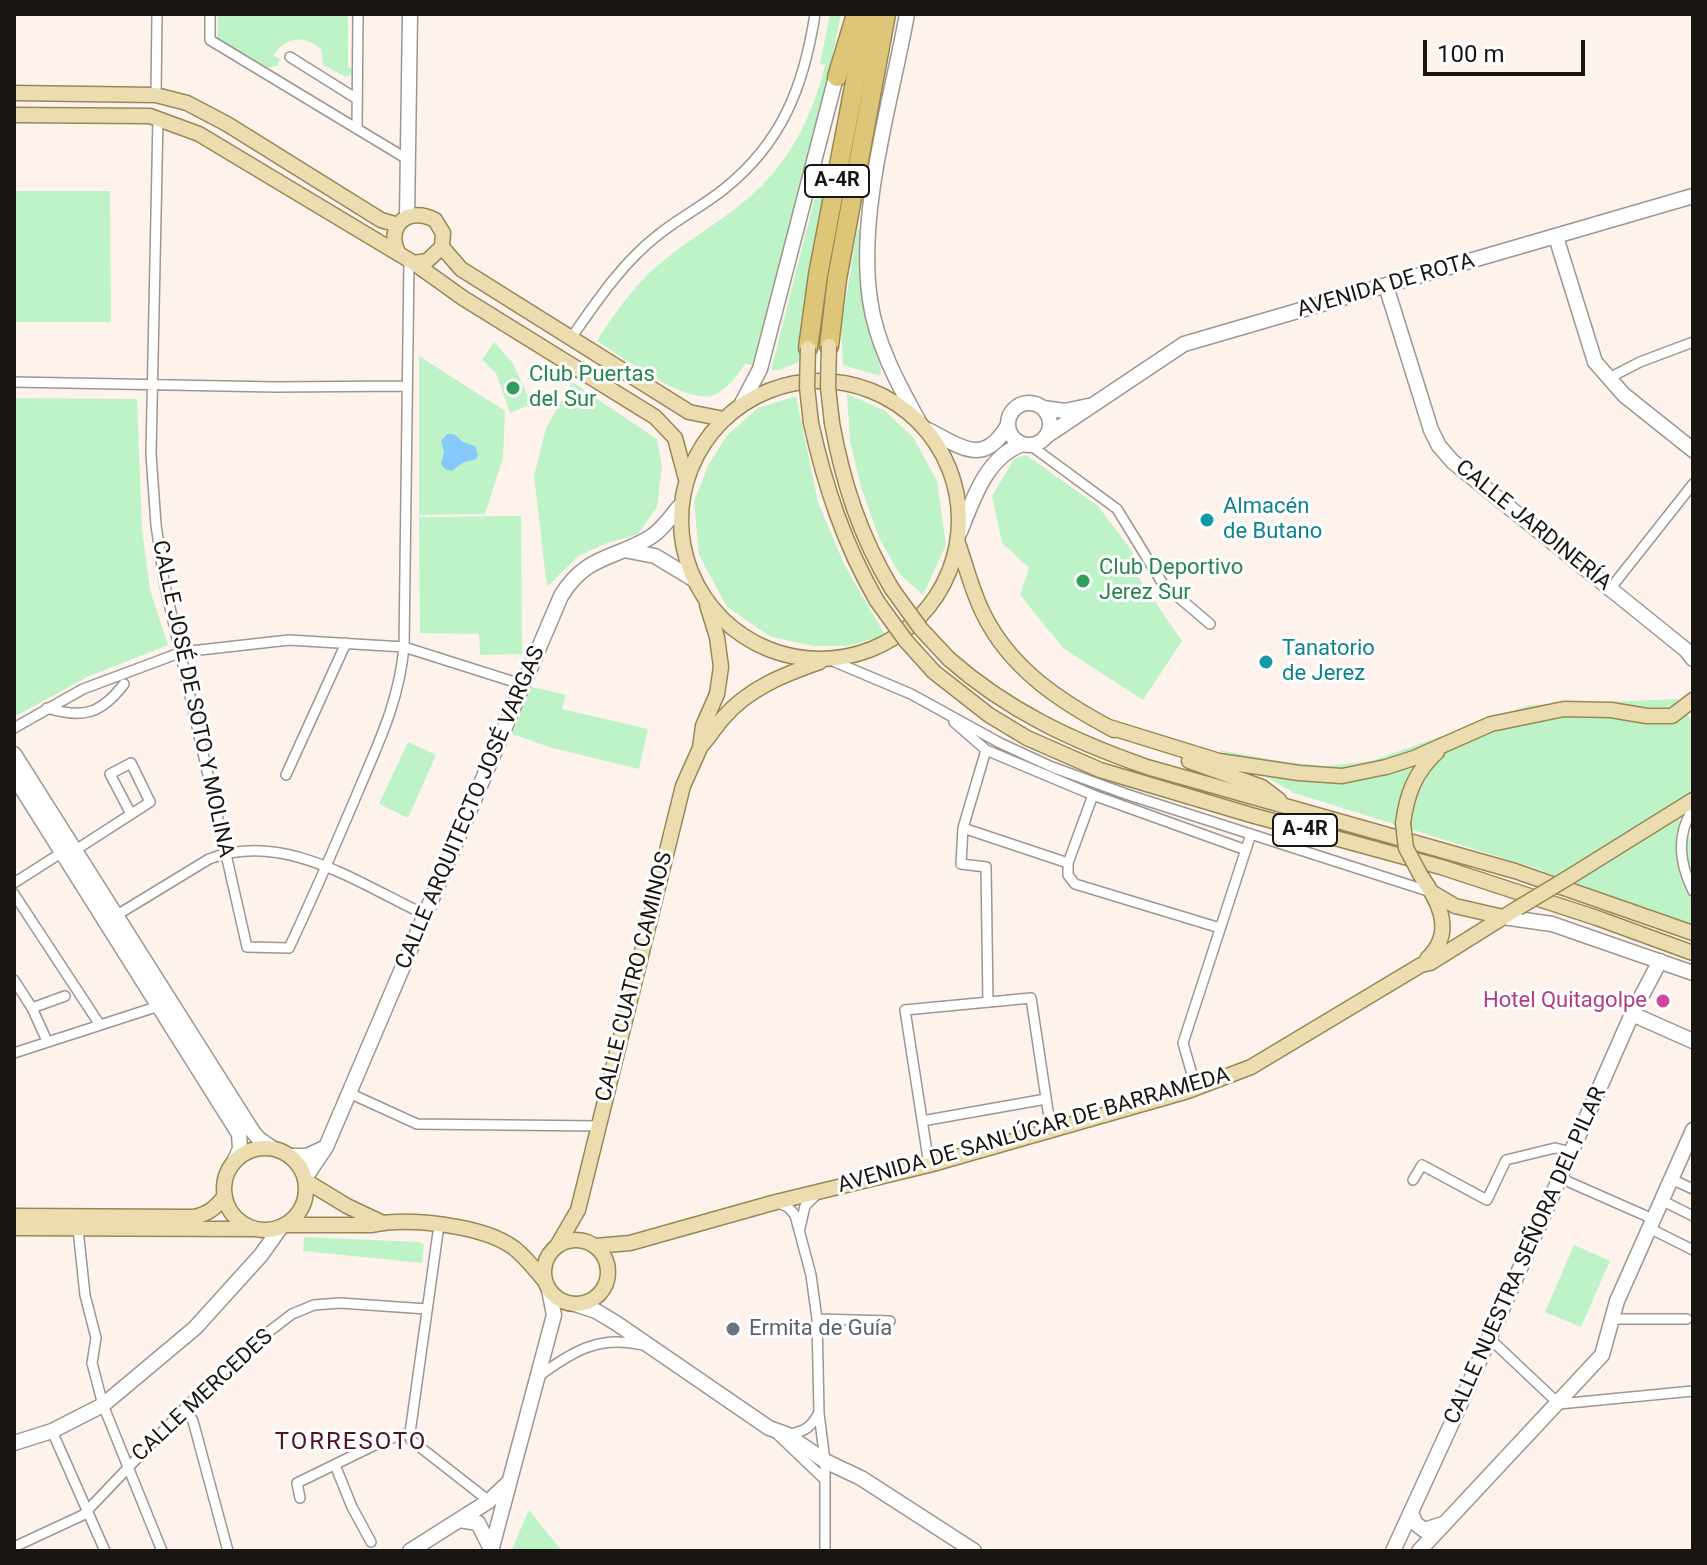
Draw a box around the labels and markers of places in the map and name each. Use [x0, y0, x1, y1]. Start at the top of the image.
place label: Club Puertas del Sur [529, 362, 655, 414]
marker: Club Puertas del Sur [504, 379, 522, 397]
place label: Almacén de Butano [1223, 494, 1322, 546]
marker: Almacén de Butano [1198, 511, 1216, 529]
place label: Club Deportivo Jerez Sur [1099, 555, 1243, 606]
marker: Club Deportivo Jerez Sur [1074, 572, 1092, 590]
place label: Tanatorio de Jerez [1282, 636, 1375, 688]
marker: Tanatorio de Jerez [1257, 653, 1275, 671]
place label: Hotel Quitagolpe [1483, 988, 1647, 1014]
marker: Hotel Quitagolpe [1654, 992, 1672, 1010]
place label: Ermita de Guía [749, 1316, 892, 1342]
marker: Ermita de Guía [724, 1320, 742, 1338]

